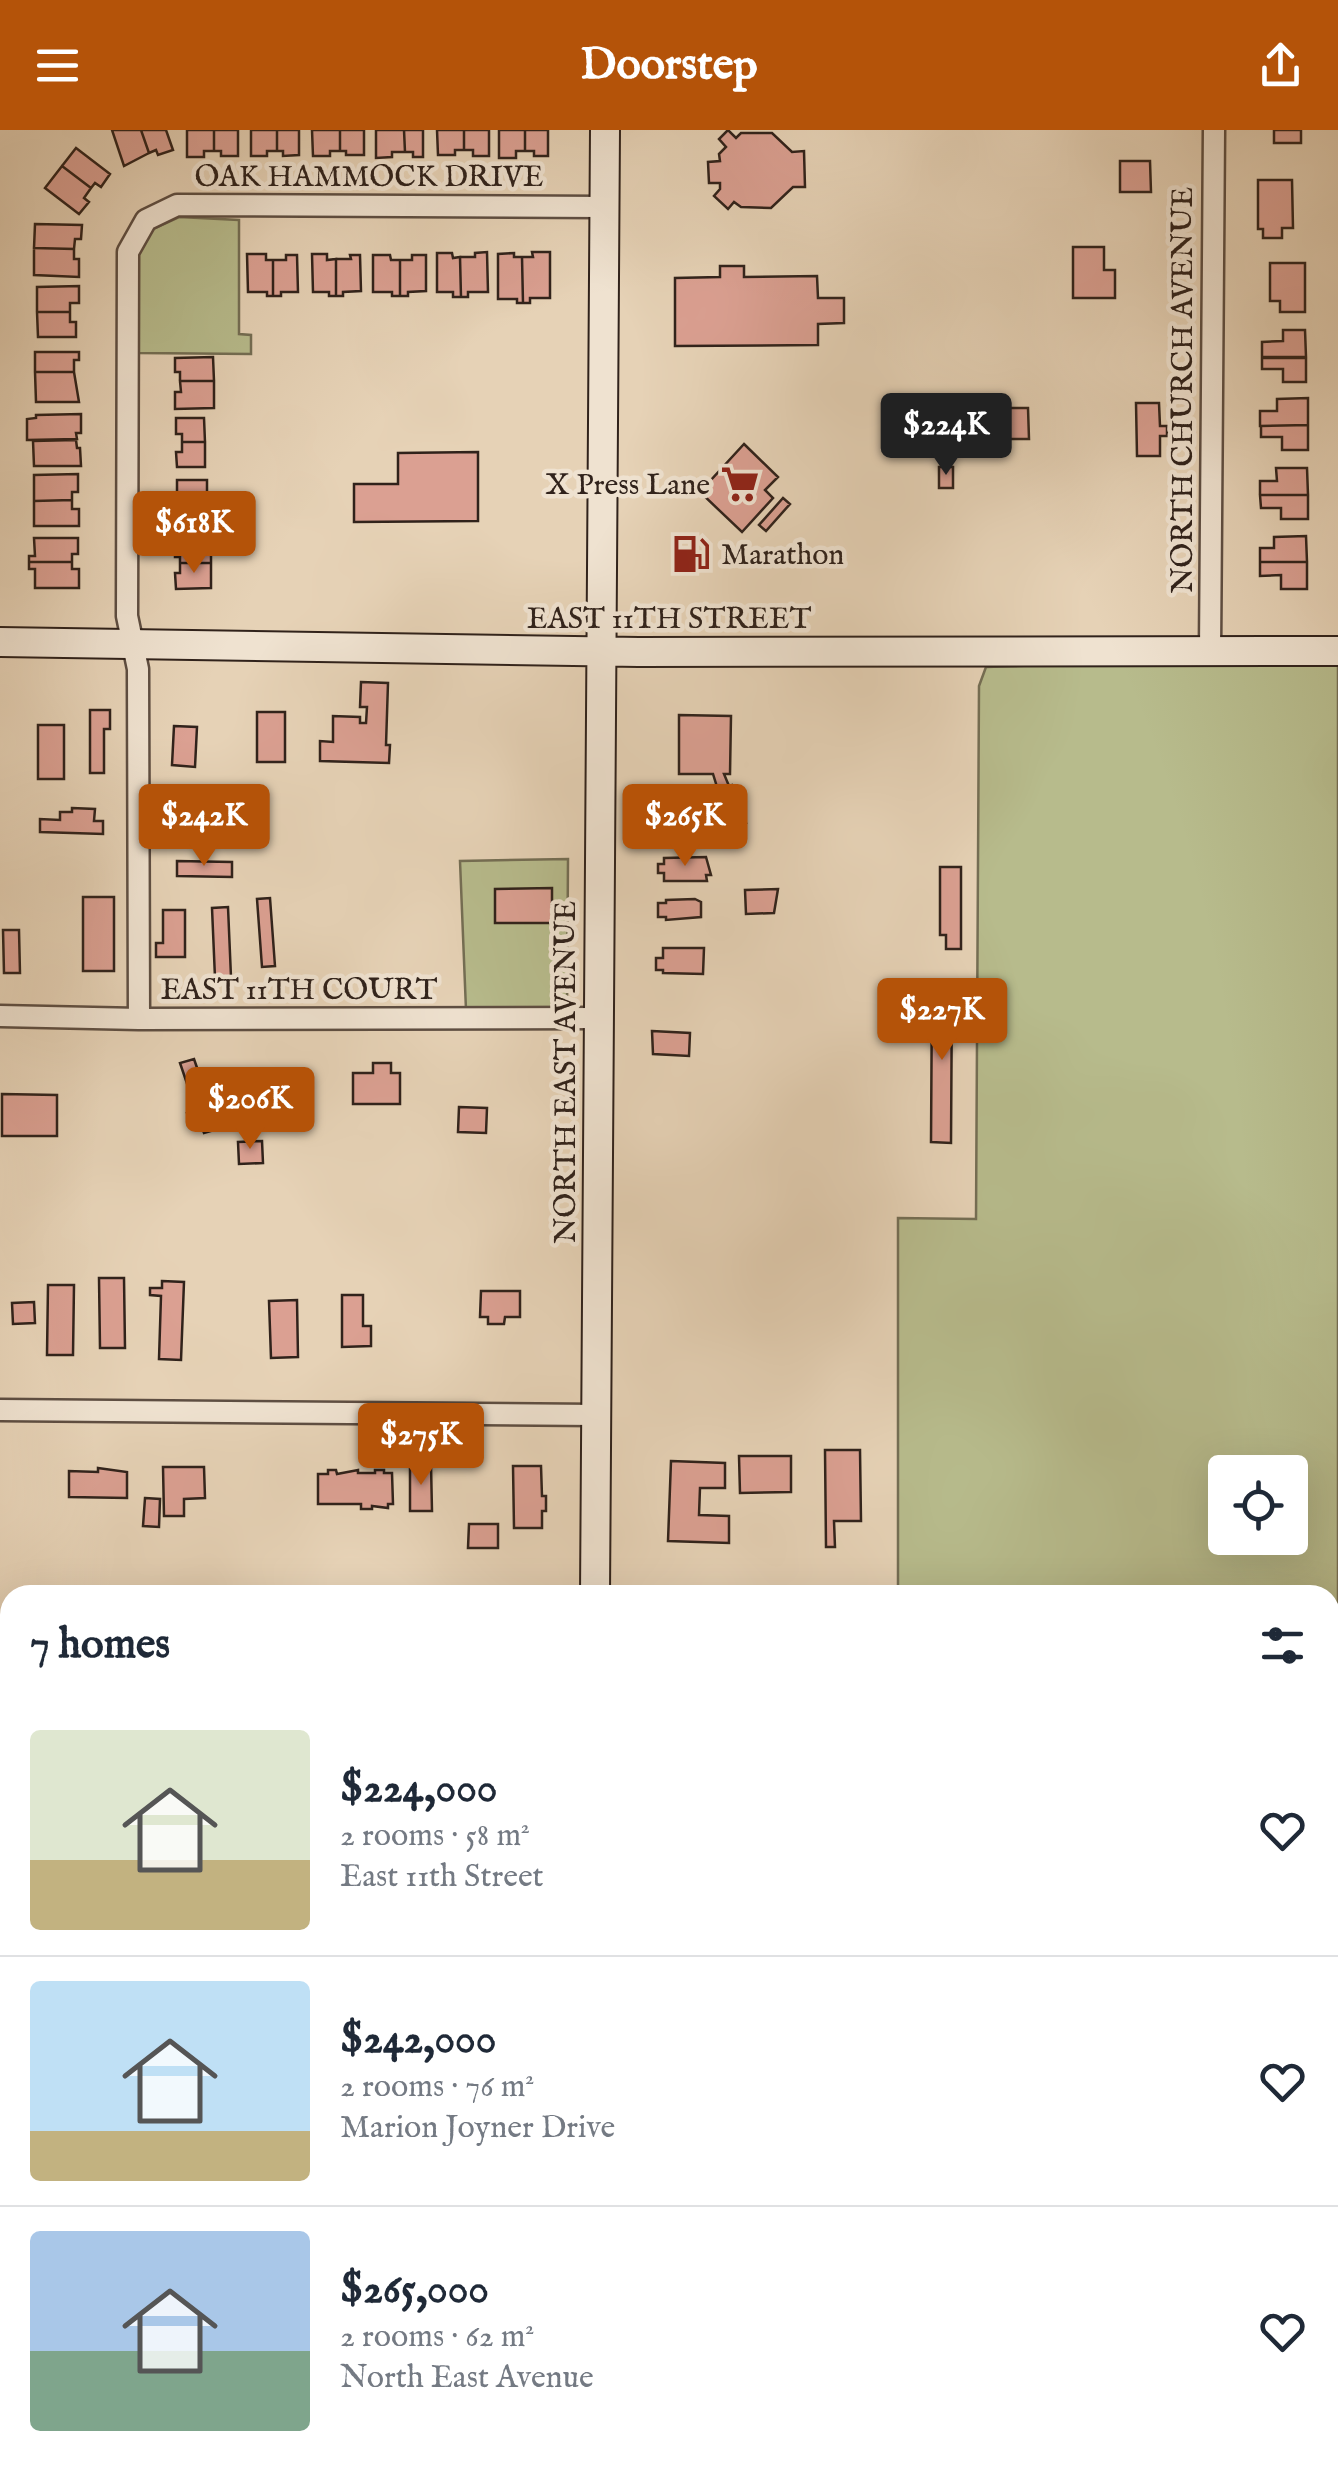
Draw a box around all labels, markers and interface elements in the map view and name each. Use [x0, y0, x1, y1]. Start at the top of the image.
text: Doorstep [580, 37, 758, 94]
icon: menu [30, 38, 85, 93]
icon: share [1253, 38, 1308, 93]
street label: OAK HAMMOCK DRIVE [194, 159, 544, 197]
street label: NORTH CHURCH AVENUE [1165, 187, 1203, 593]
pin: $224K [876, 393, 1016, 478]
text: $224K [903, 405, 989, 446]
supermarket icon: X Press Lane [719, 463, 761, 505]
place label: X Press Lane [545, 467, 710, 505]
pin: $618K [124, 491, 264, 576]
text: $618K [155, 503, 233, 544]
fuel station icon: Marathon [670, 533, 712, 575]
place label: Marathon [721, 537, 844, 575]
street label: EAST 11TH STREET [527, 601, 811, 639]
pin: $242K [134, 784, 274, 869]
pin: $265K [615, 784, 755, 869]
text: $242K [161, 796, 247, 837]
text: $265K [645, 796, 725, 837]
street label: NORTH EAST AVENUE [548, 901, 586, 1243]
street label: EAST 11TH COURT [161, 972, 438, 1010]
pin: $227K [872, 978, 1012, 1063]
text: $227K [899, 990, 985, 1031]
pin: $206K [180, 1067, 320, 1152]
text: $206K [207, 1079, 293, 1120]
pin: $275K [351, 1403, 491, 1488]
text: $275K [380, 1415, 462, 1456]
map controls [1208, 1455, 1308, 1555]
button: locate [1208, 1455, 1308, 1555]
icon: filters [1255, 1618, 1310, 1673]
text: 7 homes [30, 1619, 170, 1672]
text: $224,000 [340, 1763, 497, 1816]
icon: home [110, 1770, 230, 1890]
icon: heart [1255, 1803, 1310, 1858]
text: 2 rooms · 58 m² [340, 1816, 530, 1857]
text: East 11th Street [340, 1857, 544, 1898]
text: $242,000 [340, 2014, 496, 2067]
icon: home [110, 2021, 230, 2141]
icon: heart [1255, 2054, 1310, 2109]
text: 2 rooms · 76 m² [340, 2067, 534, 2108]
text: Marion Joyner Drive [340, 2108, 615, 2149]
text: $265,000 [340, 2264, 489, 2317]
icon: home [110, 2271, 230, 2391]
icon: heart [1255, 2304, 1310, 2359]
text: 2 rooms · 62 m² [340, 2317, 534, 2358]
text: North East Avenue [340, 2358, 594, 2399]

